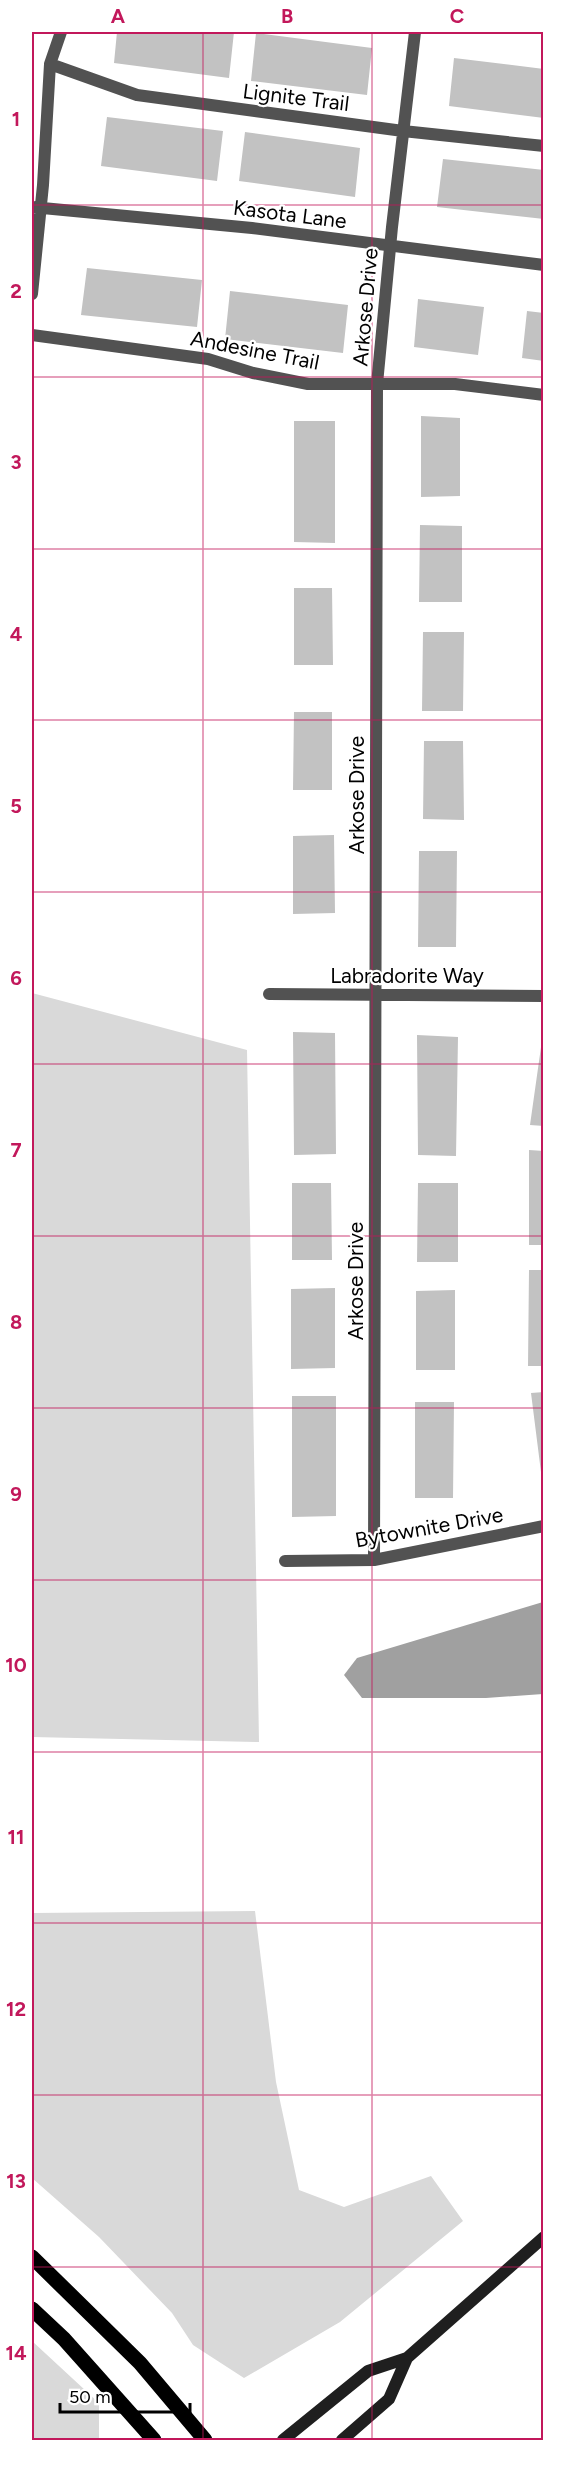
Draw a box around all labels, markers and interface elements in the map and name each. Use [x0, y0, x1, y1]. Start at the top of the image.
text: A [111, 4, 126, 28]
text: B [281, 4, 293, 28]
text: C [450, 4, 464, 28]
street label: Lignite Trail [241, 78, 351, 116]
text: 1 [12, 107, 20, 131]
street label: Kasota Lane [232, 195, 348, 233]
street label: Arkose Drive [347, 247, 383, 367]
text: 2 [10, 279, 22, 303]
street label: Andesine Trail [188, 325, 322, 375]
text: 3 [10, 450, 22, 474]
text: 4 [10, 622, 23, 646]
street label: Arkose Drive [344, 736, 369, 854]
text: 5 [10, 794, 22, 818]
street label: Labradorite Way [330, 963, 484, 988]
text: 6 [10, 966, 22, 990]
text: 7 [10, 1138, 22, 1162]
street label: Arkose Drive [343, 1222, 368, 1340]
text: 8 [10, 1310, 22, 1334]
text: 9 [10, 1482, 22, 1506]
street label: Bytownite Drive [353, 1502, 505, 1552]
text: 10 [5, 1653, 27, 1677]
text: 11 [8, 1825, 24, 1849]
text: 12 [6, 1997, 26, 2021]
text: 13 [6, 2169, 26, 2193]
text: 14 [5, 2341, 27, 2365]
scale bar [60, 2376, 190, 2414]
text: 50 m [69, 2386, 111, 2408]

